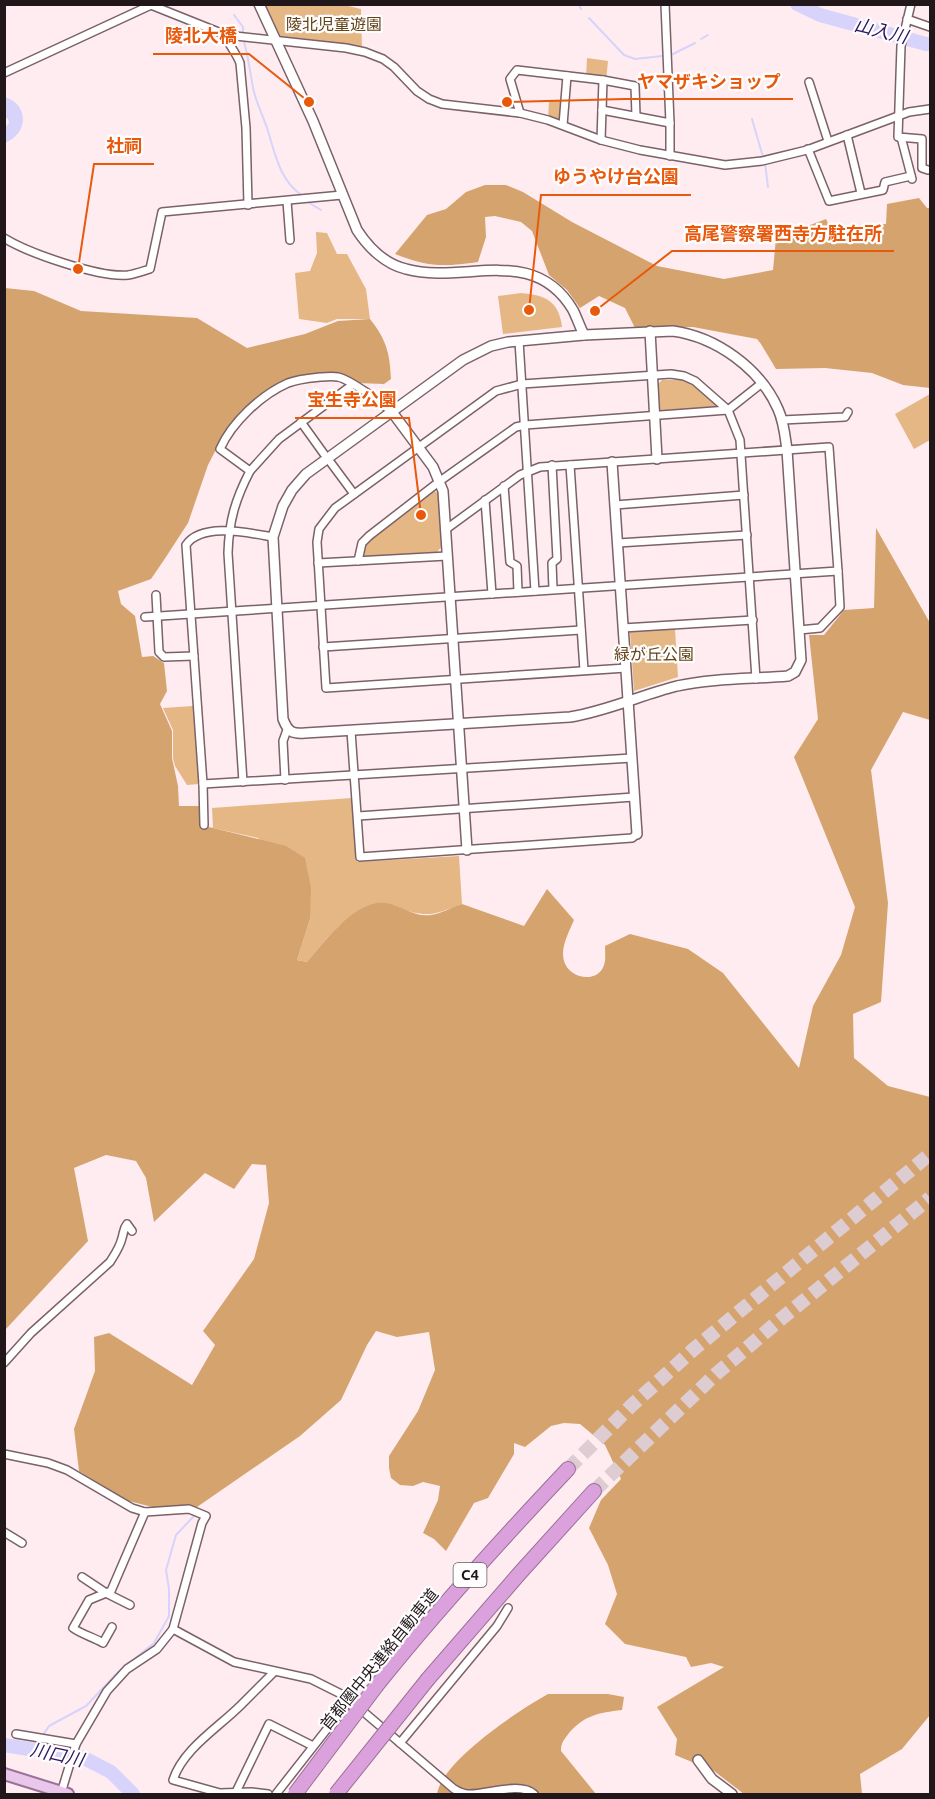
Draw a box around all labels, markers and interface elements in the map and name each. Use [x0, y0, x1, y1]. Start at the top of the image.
water label: 山入川 [853, 14, 912, 47]
park label: 陵北児童遊園 [286, 15, 382, 33]
callout: 陵北大橋 [153, 18, 249, 54]
text: 陵北大橋 [165, 25, 237, 45]
callout: ヤマザキショップ [625, 63, 793, 99]
text: ヤマザキショップ [637, 71, 781, 91]
callout: 社祠 [94, 128, 154, 164]
text: 社祠 [106, 135, 142, 155]
callout: ゆうやけ台公園 [541, 159, 691, 195]
text: ゆうやけ台公園 [553, 166, 679, 186]
callout: 高尾警察署西寺方駐在所 [672, 215, 894, 251]
text: 高尾警察署西寺方駐在所 [684, 223, 882, 243]
callout: 宝生寺公園 [295, 382, 409, 418]
text: 宝生寺公園 [307, 389, 397, 409]
park label: 緑が丘公園 [614, 645, 694, 663]
road number: C4 [454, 1563, 486, 1587]
street label: 首都圏中央連絡自動車道 [317, 1585, 441, 1733]
water label: 川口川 [29, 1739, 88, 1770]

